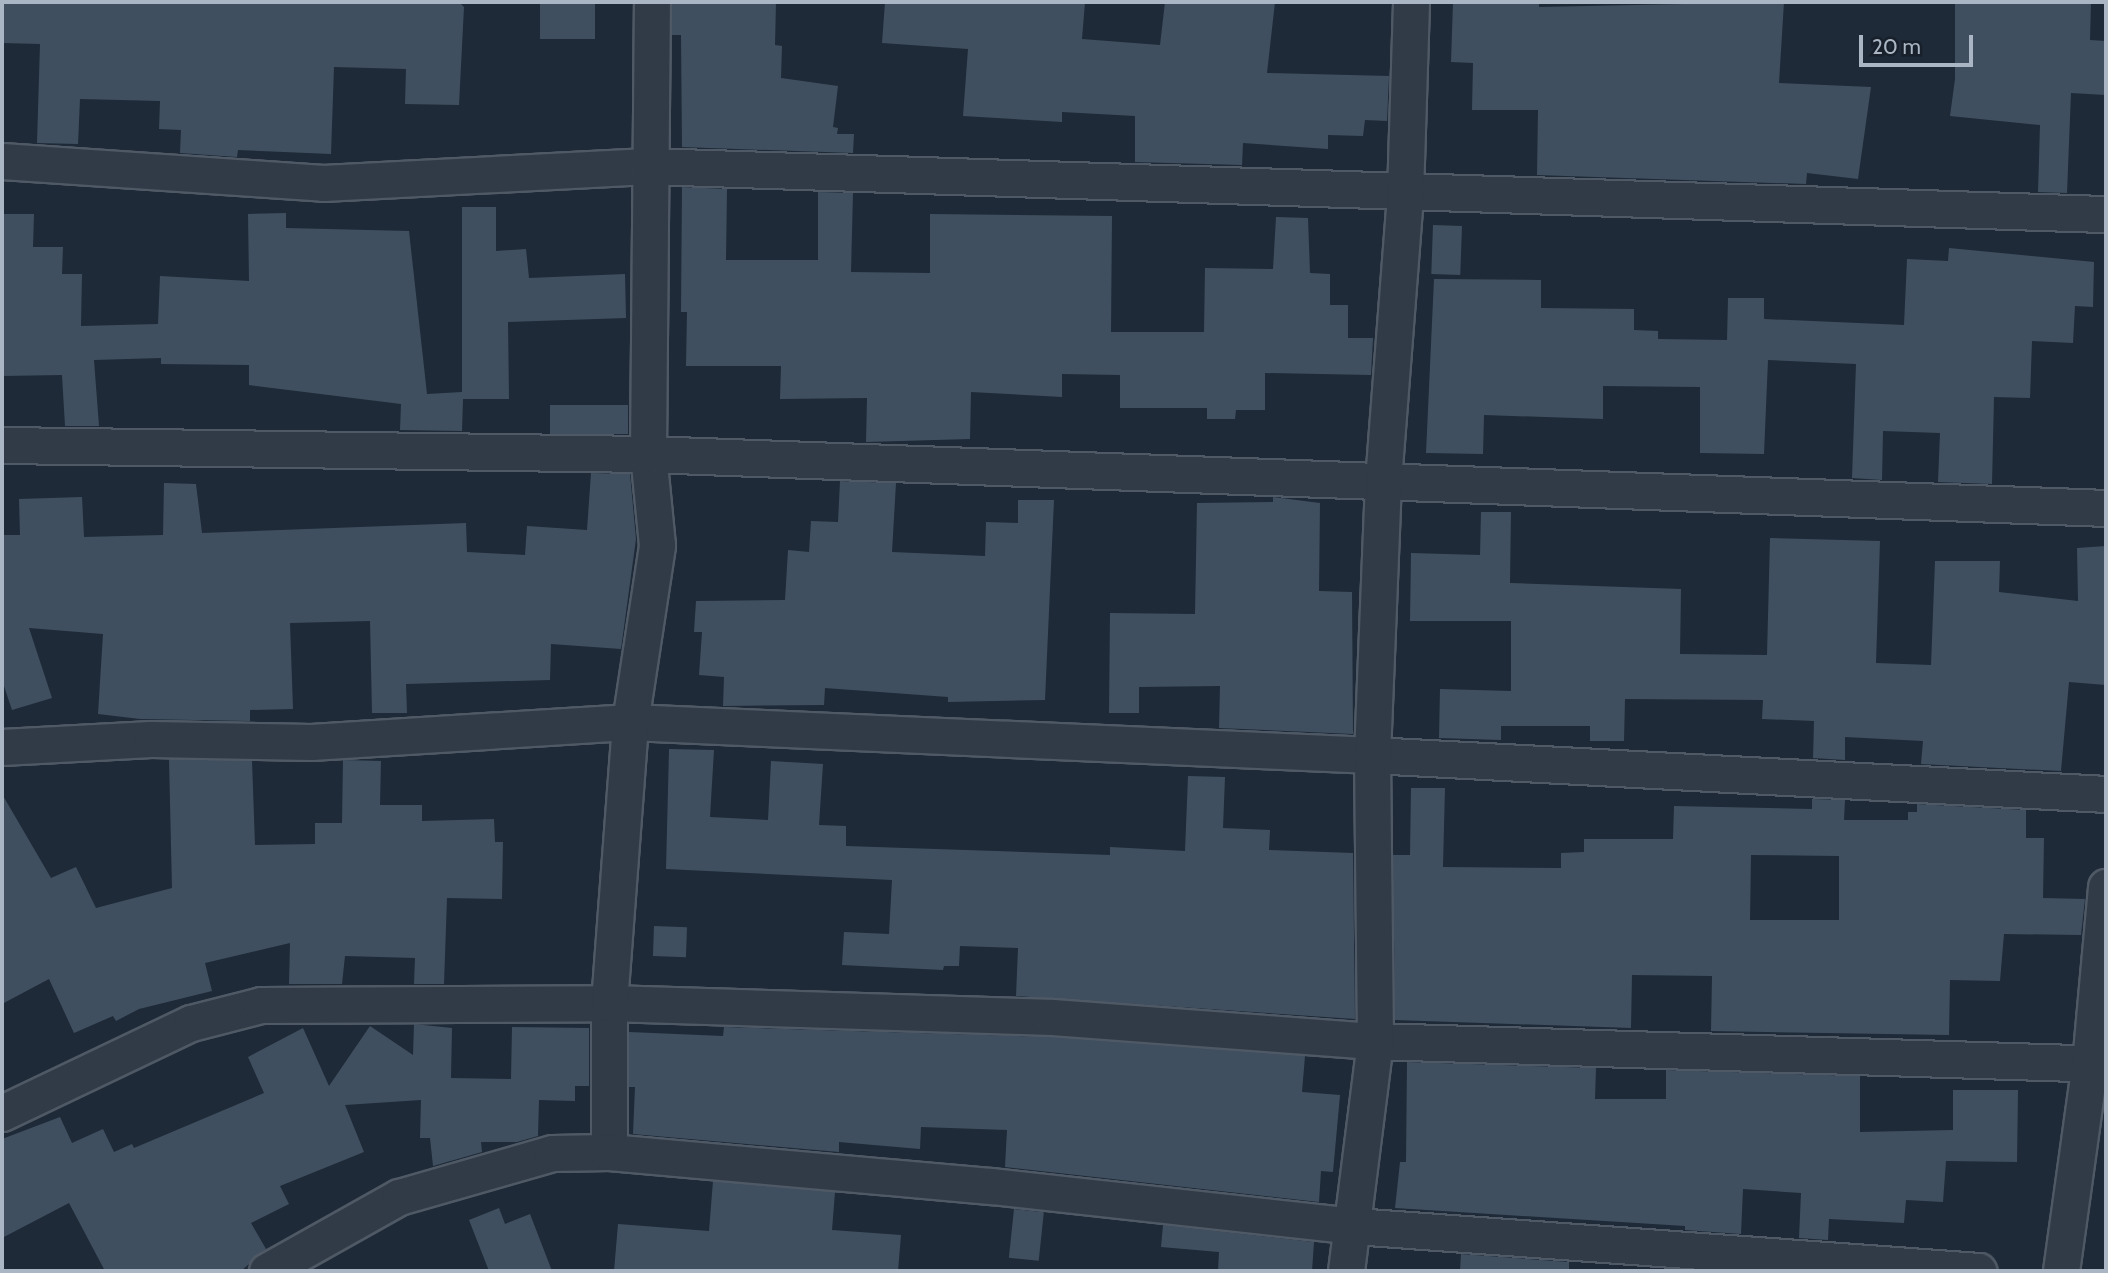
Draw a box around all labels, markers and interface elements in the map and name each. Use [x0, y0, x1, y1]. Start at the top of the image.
scale bar [1863, 21, 1977, 65]
text: 20 m [1872, 34, 1921, 59]

